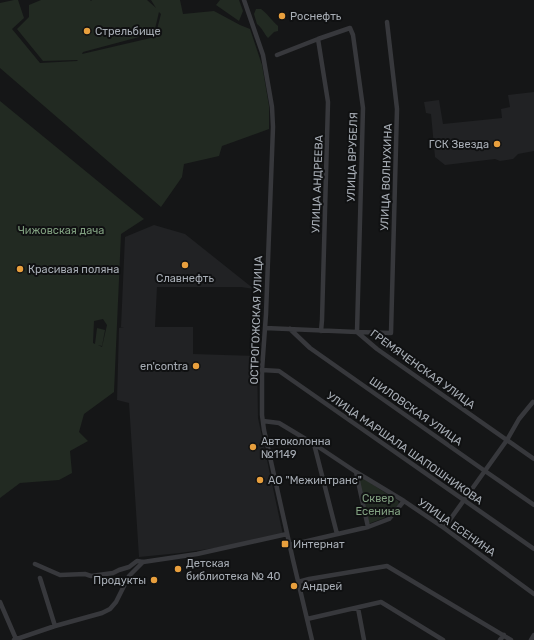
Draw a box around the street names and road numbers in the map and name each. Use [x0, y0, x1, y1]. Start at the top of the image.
street label: УЛИЦА ВРУБЕЛЯ [344, 112, 361, 202]
street label: УЛИЦА ВОЛНУХИНА [378, 123, 395, 231]
street label: УЛИЦА АНДРЕЕВА [309, 134, 326, 233]
street label: ОСТРОГОЖСКАЯ УЛИЦА [248, 255, 265, 385]
street label: ГРЕМЯЧЕНСКАЯ УЛИЦА [368, 327, 478, 412]
street label: ШИЛОВСКАЯ УЛИЦА [367, 374, 465, 449]
street label: УЛИЦА МАРШАЛА ШАПОШНИКОВА [324, 389, 486, 508]
street label: УЛИЦА ЕСЕНИНА [415, 496, 499, 559]

